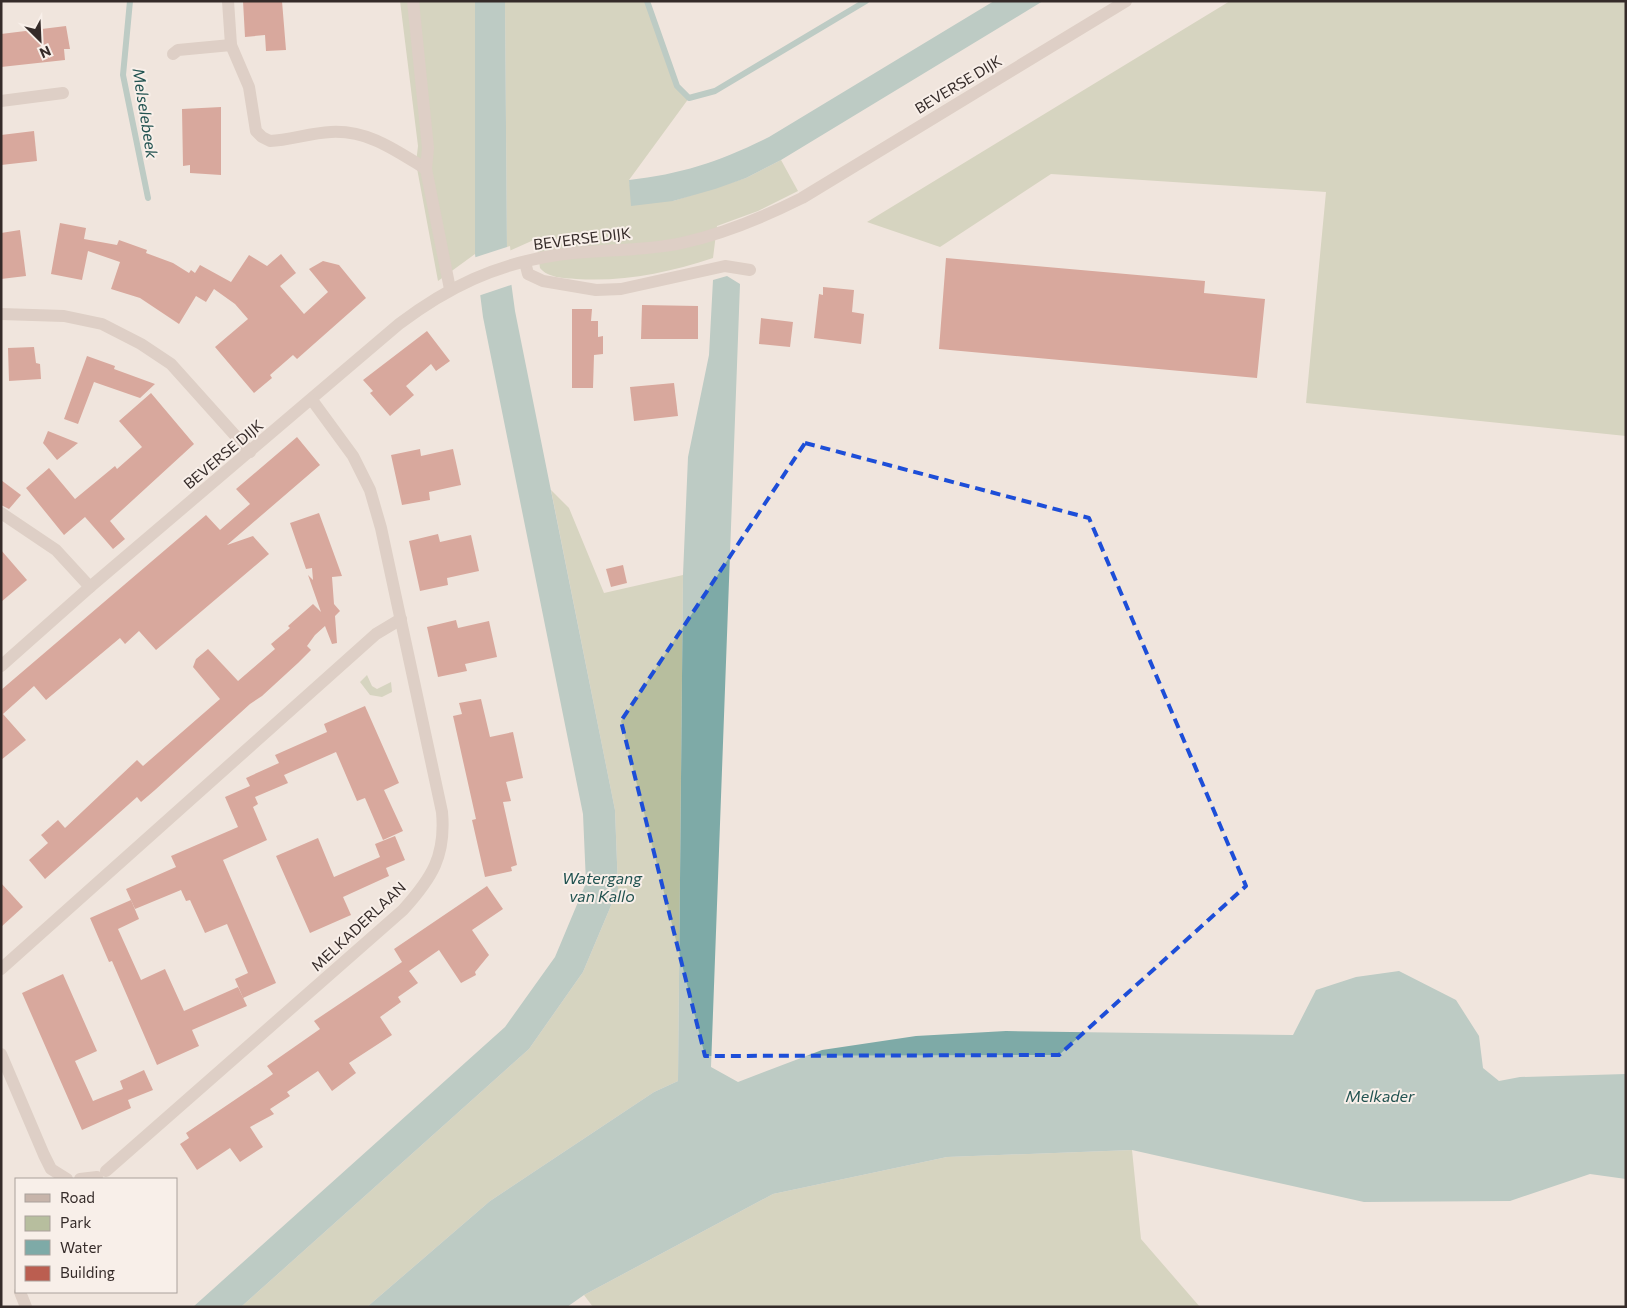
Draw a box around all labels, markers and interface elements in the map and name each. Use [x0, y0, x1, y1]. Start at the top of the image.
north arrow [15, 15, 65, 65]
text: N [37, 42, 54, 62]
street label: BEVERSE DIJK [911, 51, 1005, 117]
water label: Melselebeek [129, 67, 163, 160]
street label: BEVERSE DIJK [532, 223, 632, 253]
street label: BEVERSE DIJK [180, 416, 266, 492]
water label: Watergang van Kallo [562, 868, 643, 905]
street label: MELKADERLAAN [307, 878, 409, 974]
water label: Melkader [1346, 1086, 1415, 1105]
legend [15, 1178, 178, 1293]
text: Road [60, 1188, 95, 1206]
text: Park [60, 1213, 91, 1231]
text: Water [60, 1238, 102, 1256]
text: Building [60, 1263, 115, 1281]

